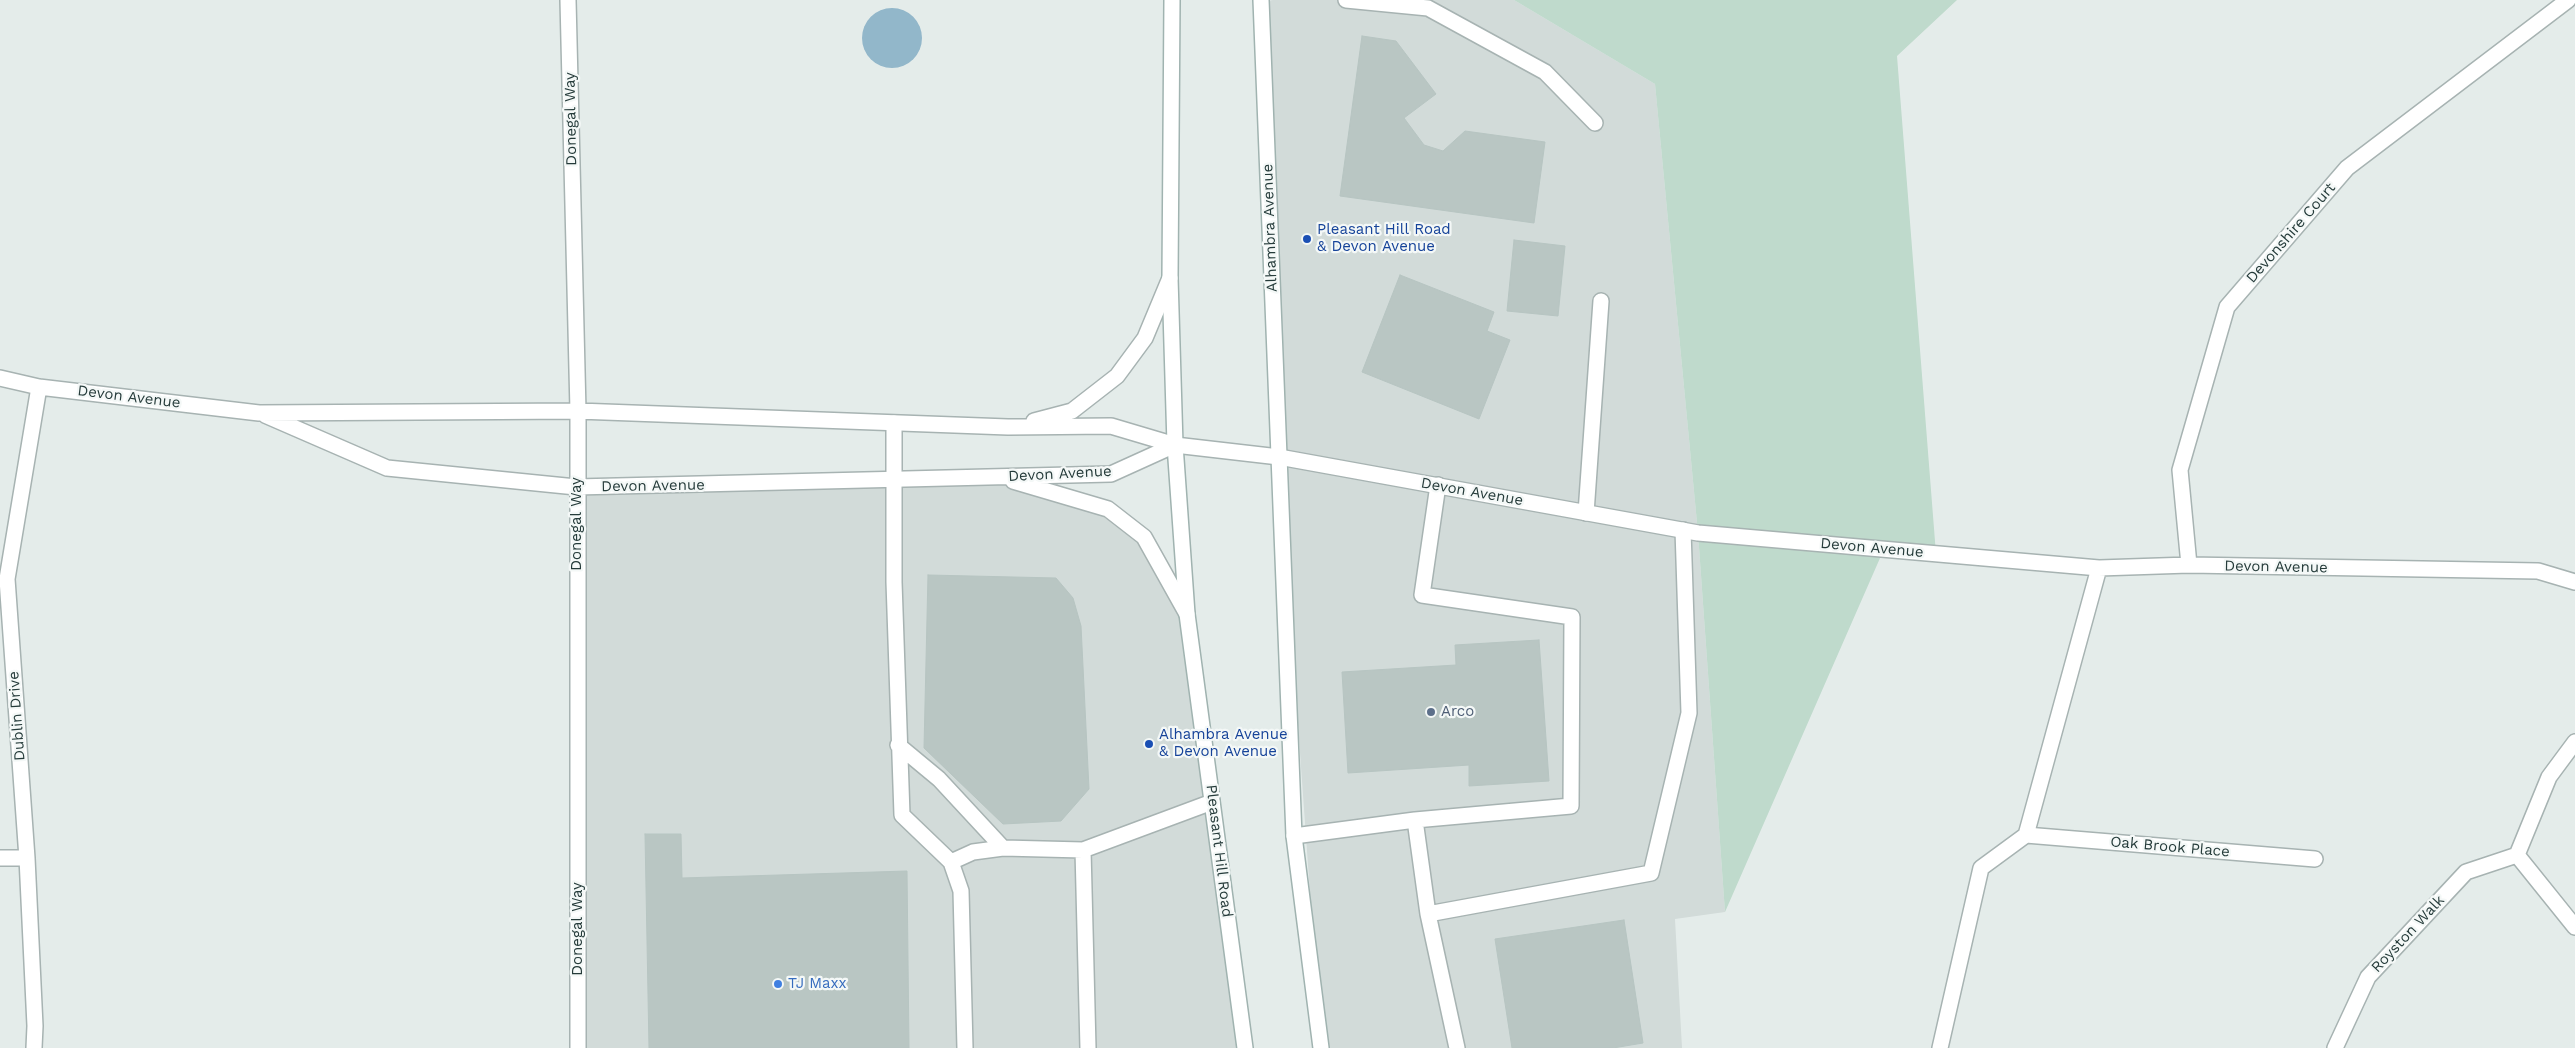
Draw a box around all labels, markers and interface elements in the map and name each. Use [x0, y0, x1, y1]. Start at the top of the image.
street label: Donegal Way [561, 72, 581, 166]
street label: Alhambra Avenue [1259, 163, 1281, 293]
street label: Devonshire Court [2243, 179, 2339, 287]
place label: Pleasant Hill Road & Devon Avenue [1317, 221, 1451, 256]
marker: Pleasant Hill Road & Devon Avenue [1301, 233, 1313, 245]
street label: Devon Avenue [77, 382, 181, 412]
street label: Devon Avenue [1008, 462, 1112, 486]
street label: Devon Avenue [1419, 474, 1525, 510]
street label: Devon Avenue [601, 476, 705, 496]
street label: Donegal Way [568, 477, 586, 571]
street label: Devon Avenue [1820, 535, 1924, 561]
street label: Devon Avenue [2224, 557, 2328, 577]
street label: Dublin Drive [5, 671, 29, 761]
place label: Arco [1441, 703, 1474, 721]
marker: Arco [1425, 706, 1437, 718]
place label: Alhambra Avenue & Devon Avenue [1159, 726, 1288, 761]
marker: Alhambra Avenue & Devon Avenue [1143, 738, 1155, 750]
street label: Pleasant Hill Road [1202, 784, 1236, 918]
street label: Oak Brook Place [2109, 833, 2231, 861]
street label: Donegal Way [569, 882, 587, 976]
street label: Royston Walk [2368, 892, 2448, 976]
place label: TJ Maxx [788, 975, 846, 993]
marker: TJ Maxx [772, 978, 784, 990]

